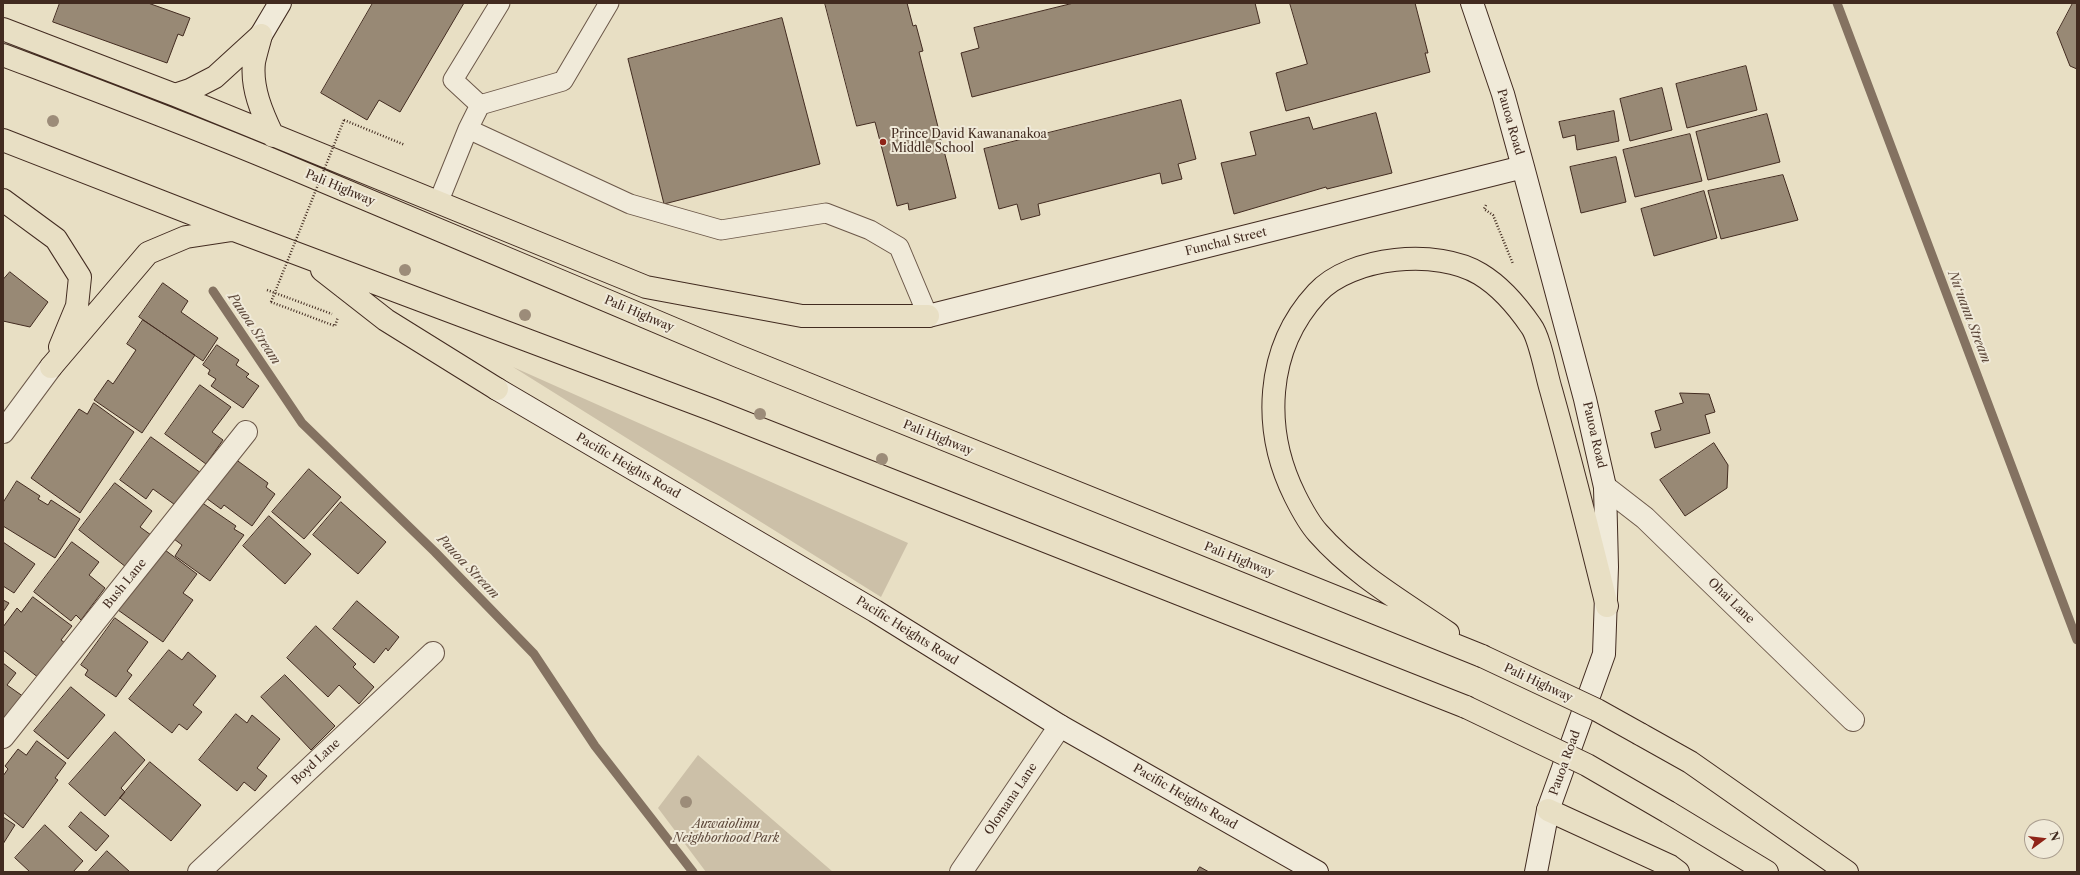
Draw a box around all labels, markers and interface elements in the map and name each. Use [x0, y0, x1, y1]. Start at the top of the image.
street label: Pauoa Road [1494, 87, 1526, 157]
place label: Prince David Kawananakoa Middle School [891, 128, 1047, 156]
marker: Prince David Kawananakoa Middle School [878, 137, 888, 147]
street label: Pali Highway [303, 167, 377, 209]
street label: Funchal Street [1184, 225, 1268, 259]
water label: Nuʻuanu Stream [1944, 269, 1994, 365]
water label: Pauoa Stream [224, 290, 284, 368]
street label: Pali Highway [602, 293, 676, 335]
street label: Pauoa Road [1579, 400, 1609, 470]
street label: Pali Highway [901, 417, 975, 459]
street label: Pacific Heights Road [573, 430, 683, 502]
water label: Pauoa Stream [434, 532, 502, 602]
street label: Pali Highway [1202, 539, 1276, 581]
street label: Bush Lane [100, 556, 150, 612]
street label: Ohai Lane [1705, 575, 1757, 627]
street label: Pacific Heights Road [853, 594, 961, 668]
street label: Pali Highway [1501, 661, 1575, 705]
street label: Pauoa Road [1547, 729, 1583, 797]
street label: Boyd Lane [289, 736, 343, 788]
street label: Olomana Lane [982, 760, 1040, 838]
street label: Pacific Heights Road [1130, 761, 1240, 833]
park label: Auwaiolimu Neighborhood Park [673, 818, 779, 846]
north arrow [2024, 819, 2064, 859]
text: N [2047, 830, 2063, 843]

